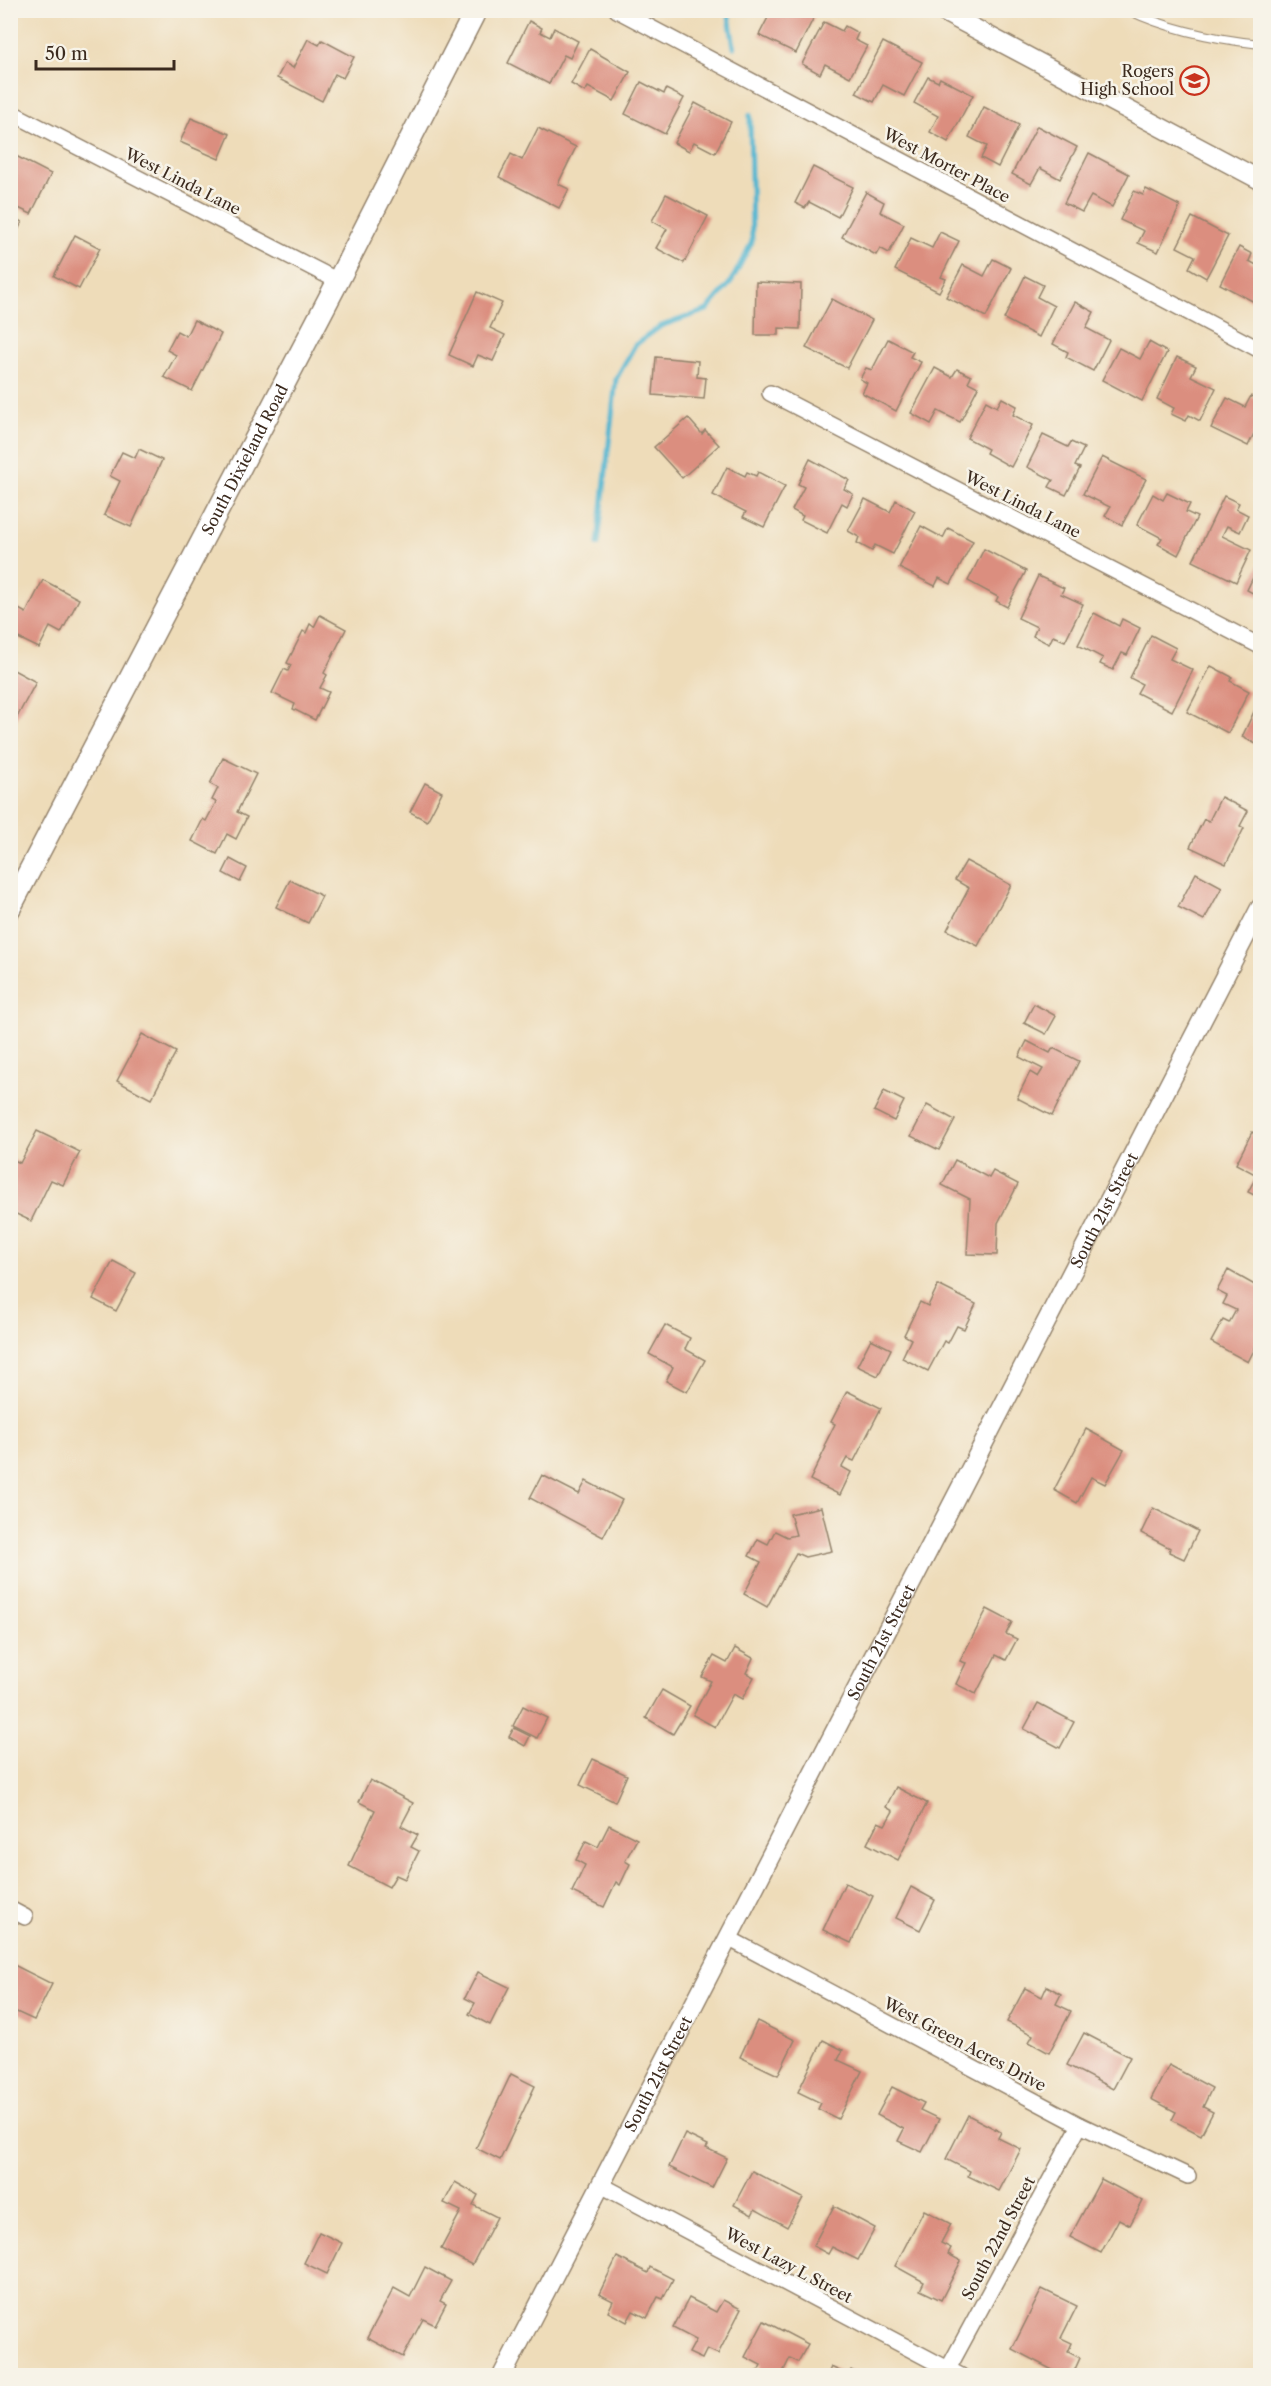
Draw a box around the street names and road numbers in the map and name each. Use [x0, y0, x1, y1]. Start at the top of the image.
street label: West Morter Place [879, 123, 1014, 207]
street label: West Linda Lane [121, 143, 244, 219]
street label: South Dixieland Road [197, 381, 292, 538]
street label: West Linda Lane [961, 466, 1084, 542]
street label: South 21st Street [1066, 1149, 1142, 1271]
street label: South 21st Street [843, 1581, 919, 1703]
street label: West Green Acres Drive [879, 1992, 1050, 2095]
street label: South 21st Street [620, 2012, 696, 2135]
street label: South 22nd Street [957, 2173, 1039, 2303]
street label: West Lazy L Street [721, 2223, 856, 2307]

